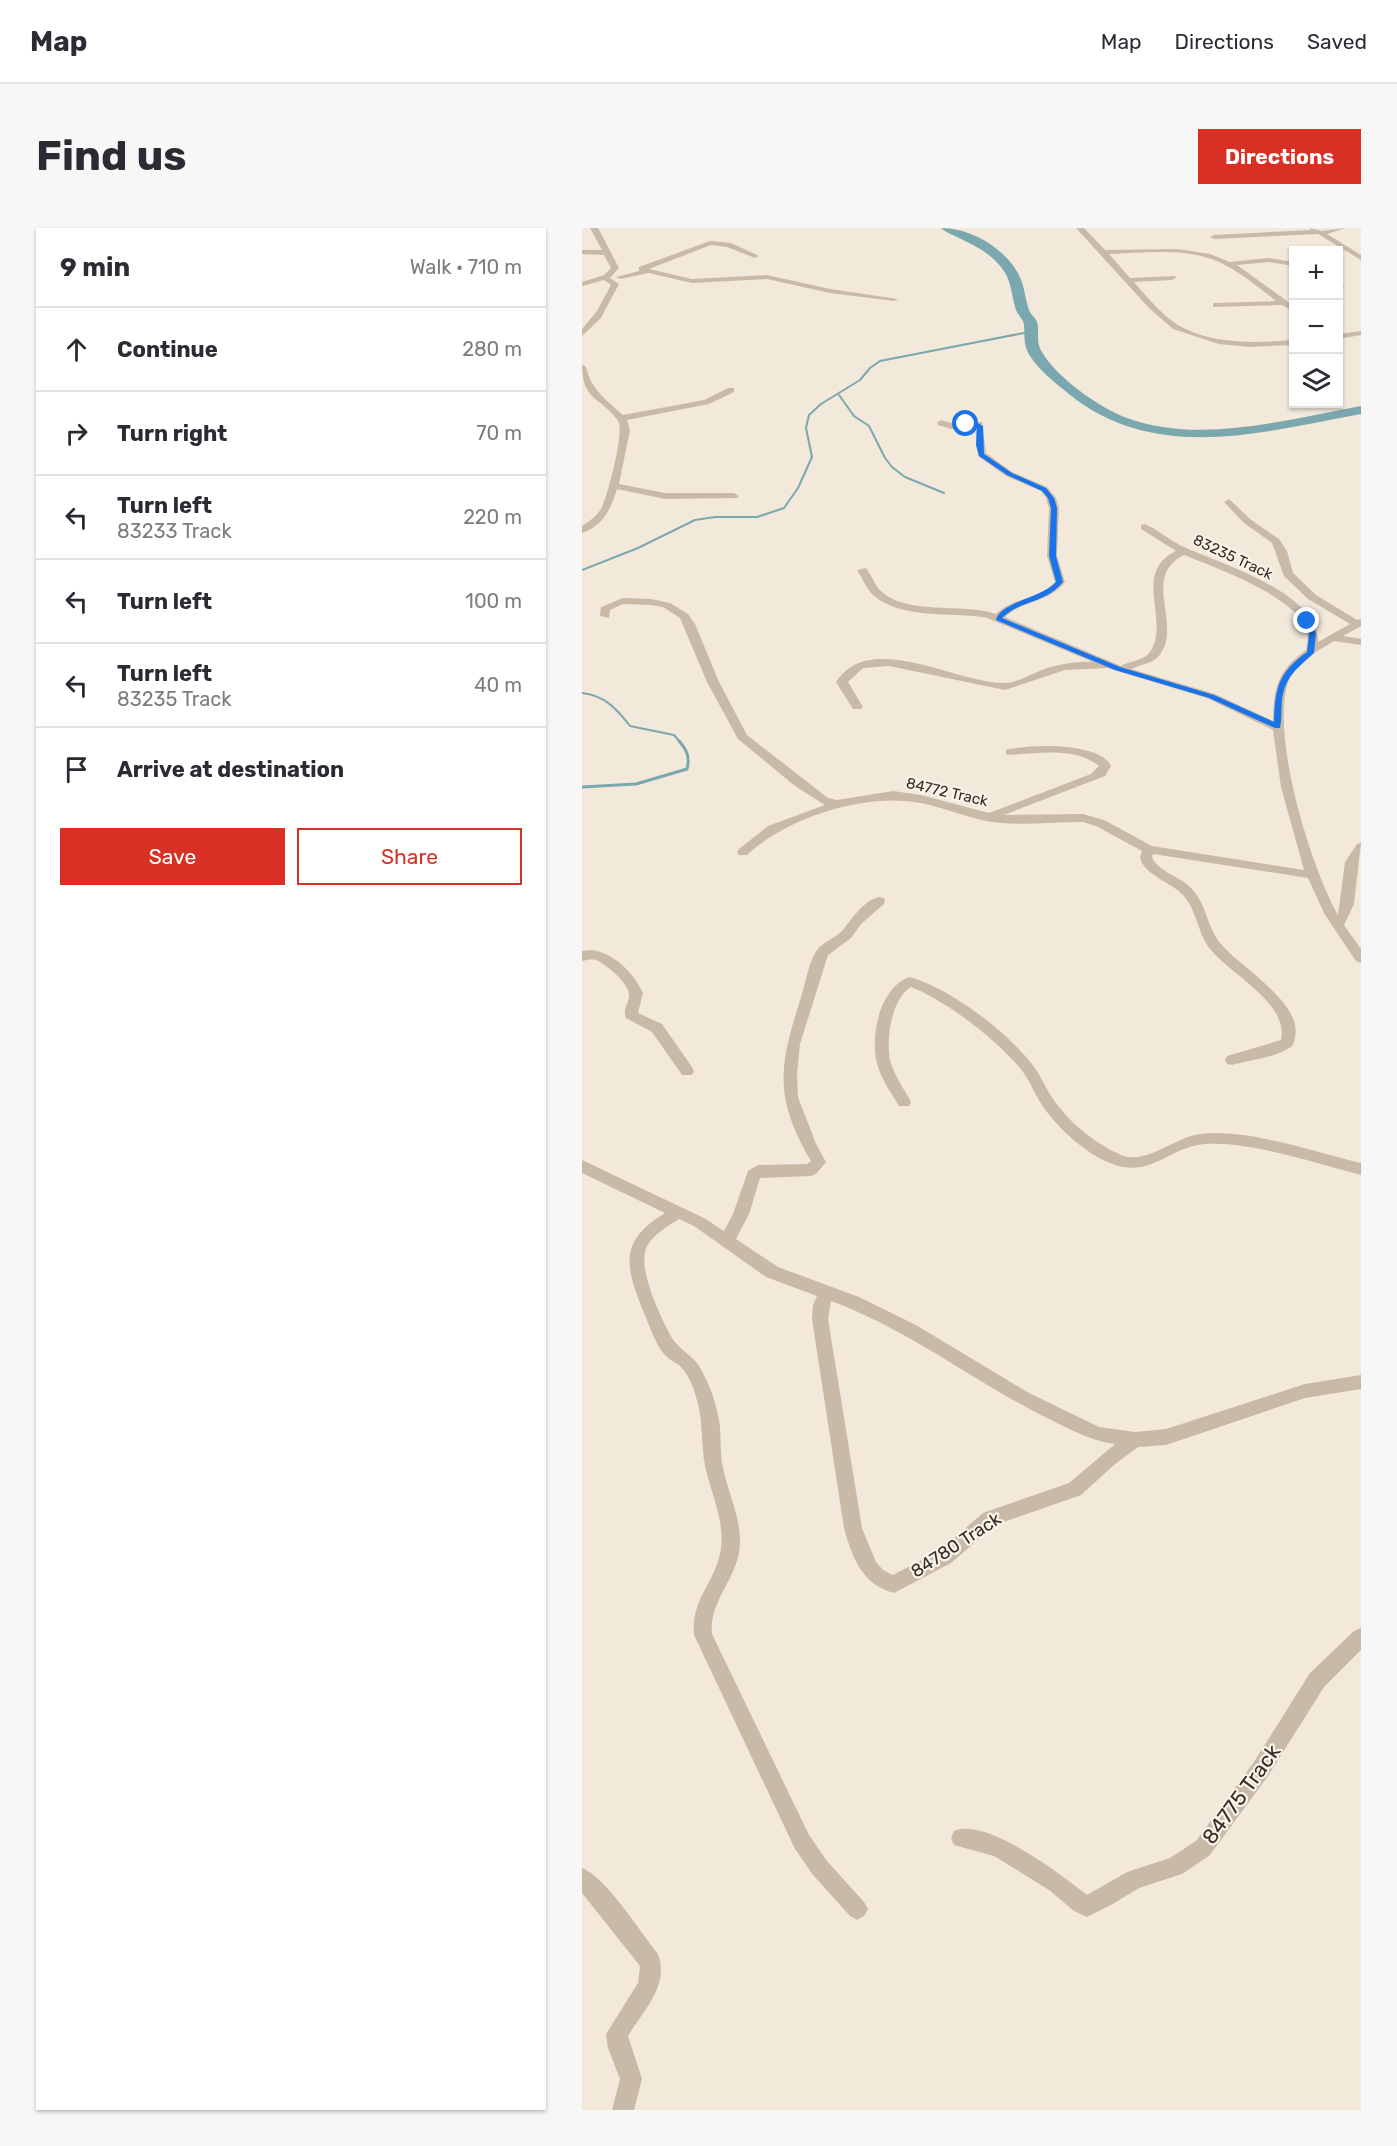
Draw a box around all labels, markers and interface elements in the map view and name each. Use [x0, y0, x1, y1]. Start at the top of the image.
text: Map [30, 25, 87, 58]
text: Map [1101, 29, 1142, 54]
text: Directions [1175, 29, 1274, 54]
text: Saved [1307, 29, 1367, 54]
button: Directions [1198, 129, 1361, 184]
text: Find us [36, 131, 187, 181]
map controls [1289, 246, 1343, 408]
button: + [1289, 246, 1343, 300]
text: 9 min [60, 252, 130, 283]
text: Walk · 710 m [410, 255, 522, 279]
button: − [1289, 300, 1343, 354]
icon: ahead [60, 333, 93, 366]
text: Continue [117, 336, 218, 363]
text: 280 m [462, 337, 522, 361]
button: layers [1289, 354, 1343, 408]
route start [952, 410, 978, 436]
icon: right [60, 417, 93, 450]
text: Turn right [117, 420, 227, 447]
text: 70 m [476, 421, 522, 445]
text: Turn left [117, 492, 212, 519]
icon: left [60, 501, 93, 534]
text: 220 m [463, 505, 522, 529]
text: 83233 Track [117, 519, 232, 543]
street label: 83235 Track [1190, 531, 1276, 583]
icon: left [60, 585, 93, 618]
text: Turn left [117, 588, 212, 615]
text: 100 m [465, 589, 522, 613]
route end [1293, 607, 1319, 633]
text: Turn left [117, 660, 212, 687]
icon: left [60, 669, 93, 702]
text: 40 m [474, 673, 522, 697]
text: 83235 Track [117, 687, 232, 711]
icon: arrive [60, 753, 93, 786]
text: Arrive at destination [117, 756, 344, 783]
street label: 84772 Track [904, 774, 990, 810]
button: Save [60, 828, 285, 885]
button: Share [297, 828, 522, 885]
street label: 84780 Track [907, 1507, 1006, 1582]
street label: 84775 Track [1197, 1739, 1286, 1849]

